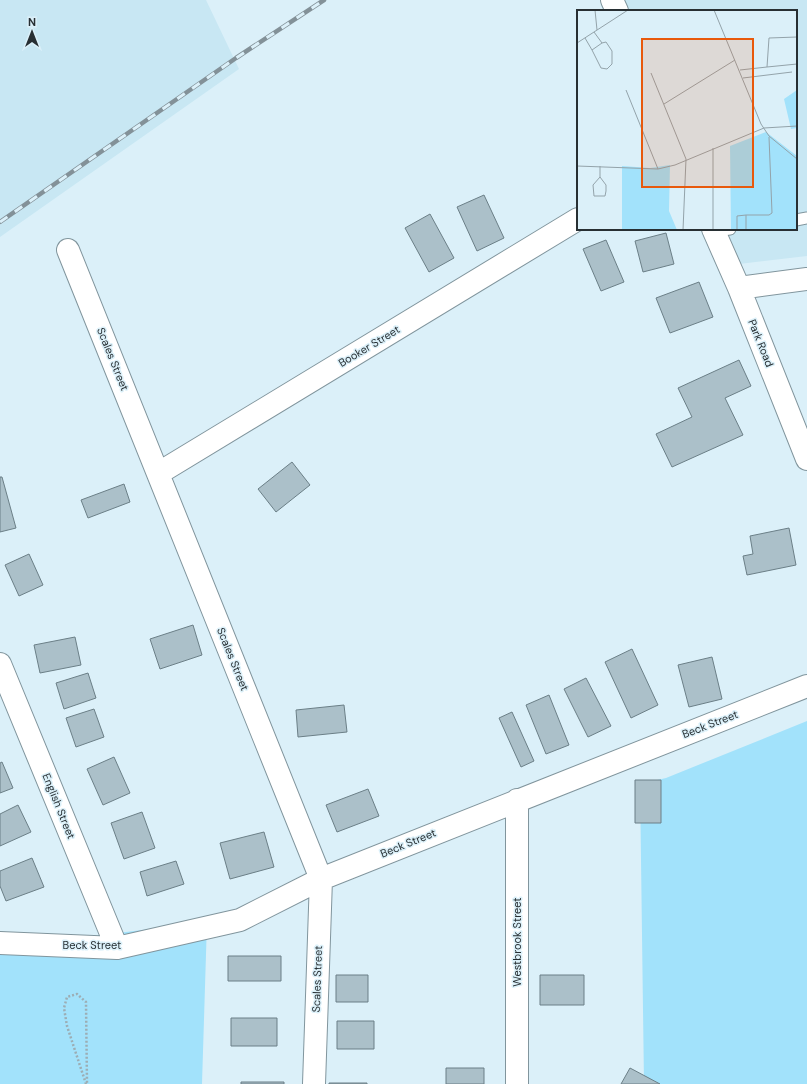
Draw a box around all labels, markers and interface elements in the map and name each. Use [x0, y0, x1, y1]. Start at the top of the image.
inset map [577, 10, 797, 230]
north arrow [12, 12, 52, 52]
text: N [28, 15, 36, 29]
street label: Park Road [745, 317, 777, 369]
street label: Booker Street [336, 322, 402, 370]
street label: Scales Street [94, 325, 132, 393]
street label: Scales Street [214, 625, 252, 693]
street label: Beck Street [680, 707, 740, 741]
street label: English Street [39, 771, 79, 841]
street label: Beck Street [378, 825, 438, 861]
street label: Westbrook Street [510, 897, 524, 987]
street label: Beck Street [63, 938, 121, 952]
street label: Scales Street [309, 945, 325, 1013]

